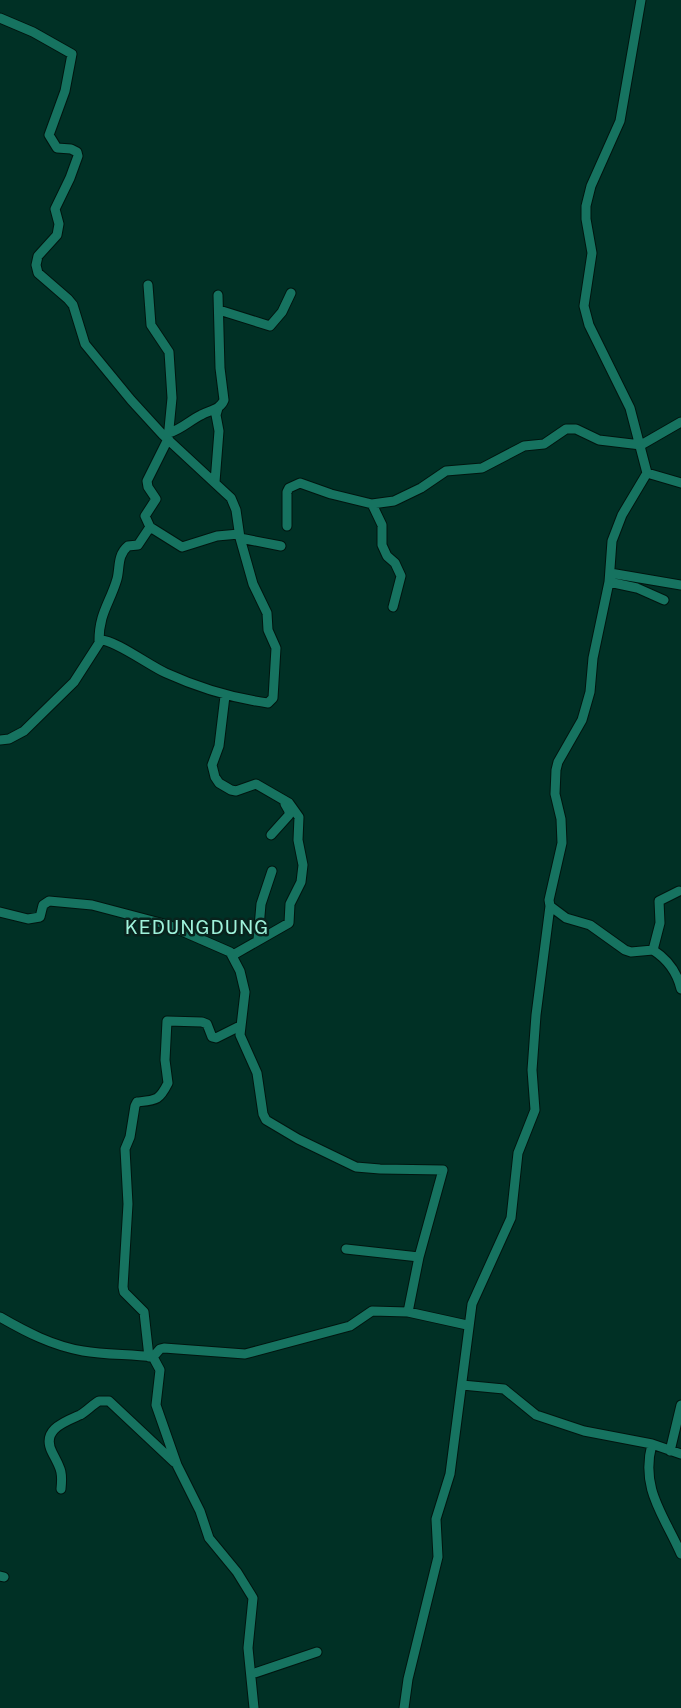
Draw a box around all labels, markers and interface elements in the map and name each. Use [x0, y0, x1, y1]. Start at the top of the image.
district label: KEDUNGDUNG [125, 916, 269, 938]

